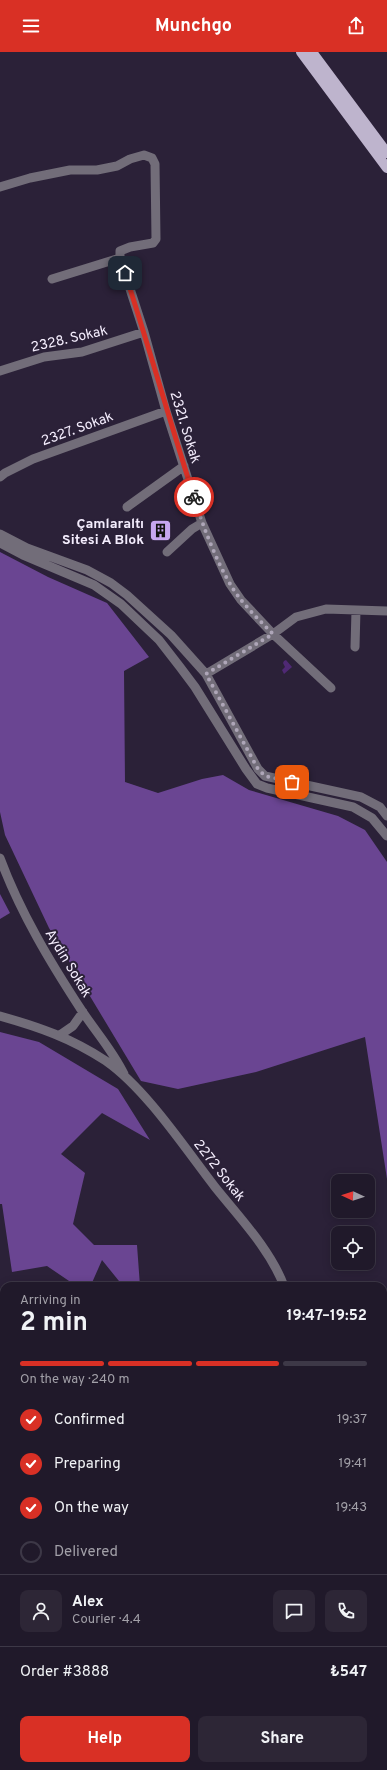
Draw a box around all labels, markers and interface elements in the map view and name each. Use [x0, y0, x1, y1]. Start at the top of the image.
icon: menu [20, 15, 42, 37]
text: Munchgo [155, 15, 232, 38]
icon: share [345, 15, 367, 37]
pin [108, 256, 142, 290]
icon: home [114, 262, 136, 284]
street label: 2328. Sokak [29, 322, 109, 357]
street label: 2321. Sokak [166, 389, 204, 466]
street label: 2327. Sokak [39, 409, 116, 450]
courier [174, 477, 214, 517]
icon: bike [183, 486, 205, 508]
place label: Çamlaraltı Sitesi A Blok [62, 516, 144, 549]
building icon: Çamlaraltı Sitesi A Blok [147, 518, 173, 544]
pin [275, 765, 309, 799]
icon: bag [281, 771, 303, 793]
street label: Aydin Sokak [41, 927, 95, 1001]
street label: 2272 Sokak [189, 1137, 248, 1205]
north arrow [331, 1174, 375, 1218]
map controls [331, 1174, 375, 1270]
button: locate [331, 1226, 375, 1270]
text: Arriving in [20, 1293, 81, 1309]
text: 2 min [20, 1307, 88, 1340]
text: 19:47–19:52 [286, 1307, 367, 1326]
text: On the way · 240 m [20, 1372, 129, 1388]
icon: check [20, 1409, 42, 1431]
text: Confirmed [54, 1411, 125, 1430]
text: 19:37 [337, 1412, 367, 1428]
icon: check [20, 1453, 42, 1475]
text: Preparing [54, 1455, 121, 1474]
text: 19:41 [339, 1456, 367, 1472]
icon: check [20, 1497, 42, 1519]
text: On the way [54, 1499, 129, 1518]
text: 19:43 [336, 1500, 367, 1516]
text: Delivered [54, 1543, 118, 1562]
button: person [20, 1590, 62, 1632]
button: chat [273, 1590, 315, 1632]
button: phone [325, 1590, 367, 1632]
text: Alex [72, 1593, 104, 1612]
text: Courier · 4.4 [72, 1612, 141, 1628]
text: Order #3888 [20, 1663, 109, 1682]
text: ₺547 [330, 1663, 367, 1682]
button: Help [20, 1716, 190, 1762]
button: Share [198, 1716, 367, 1762]

